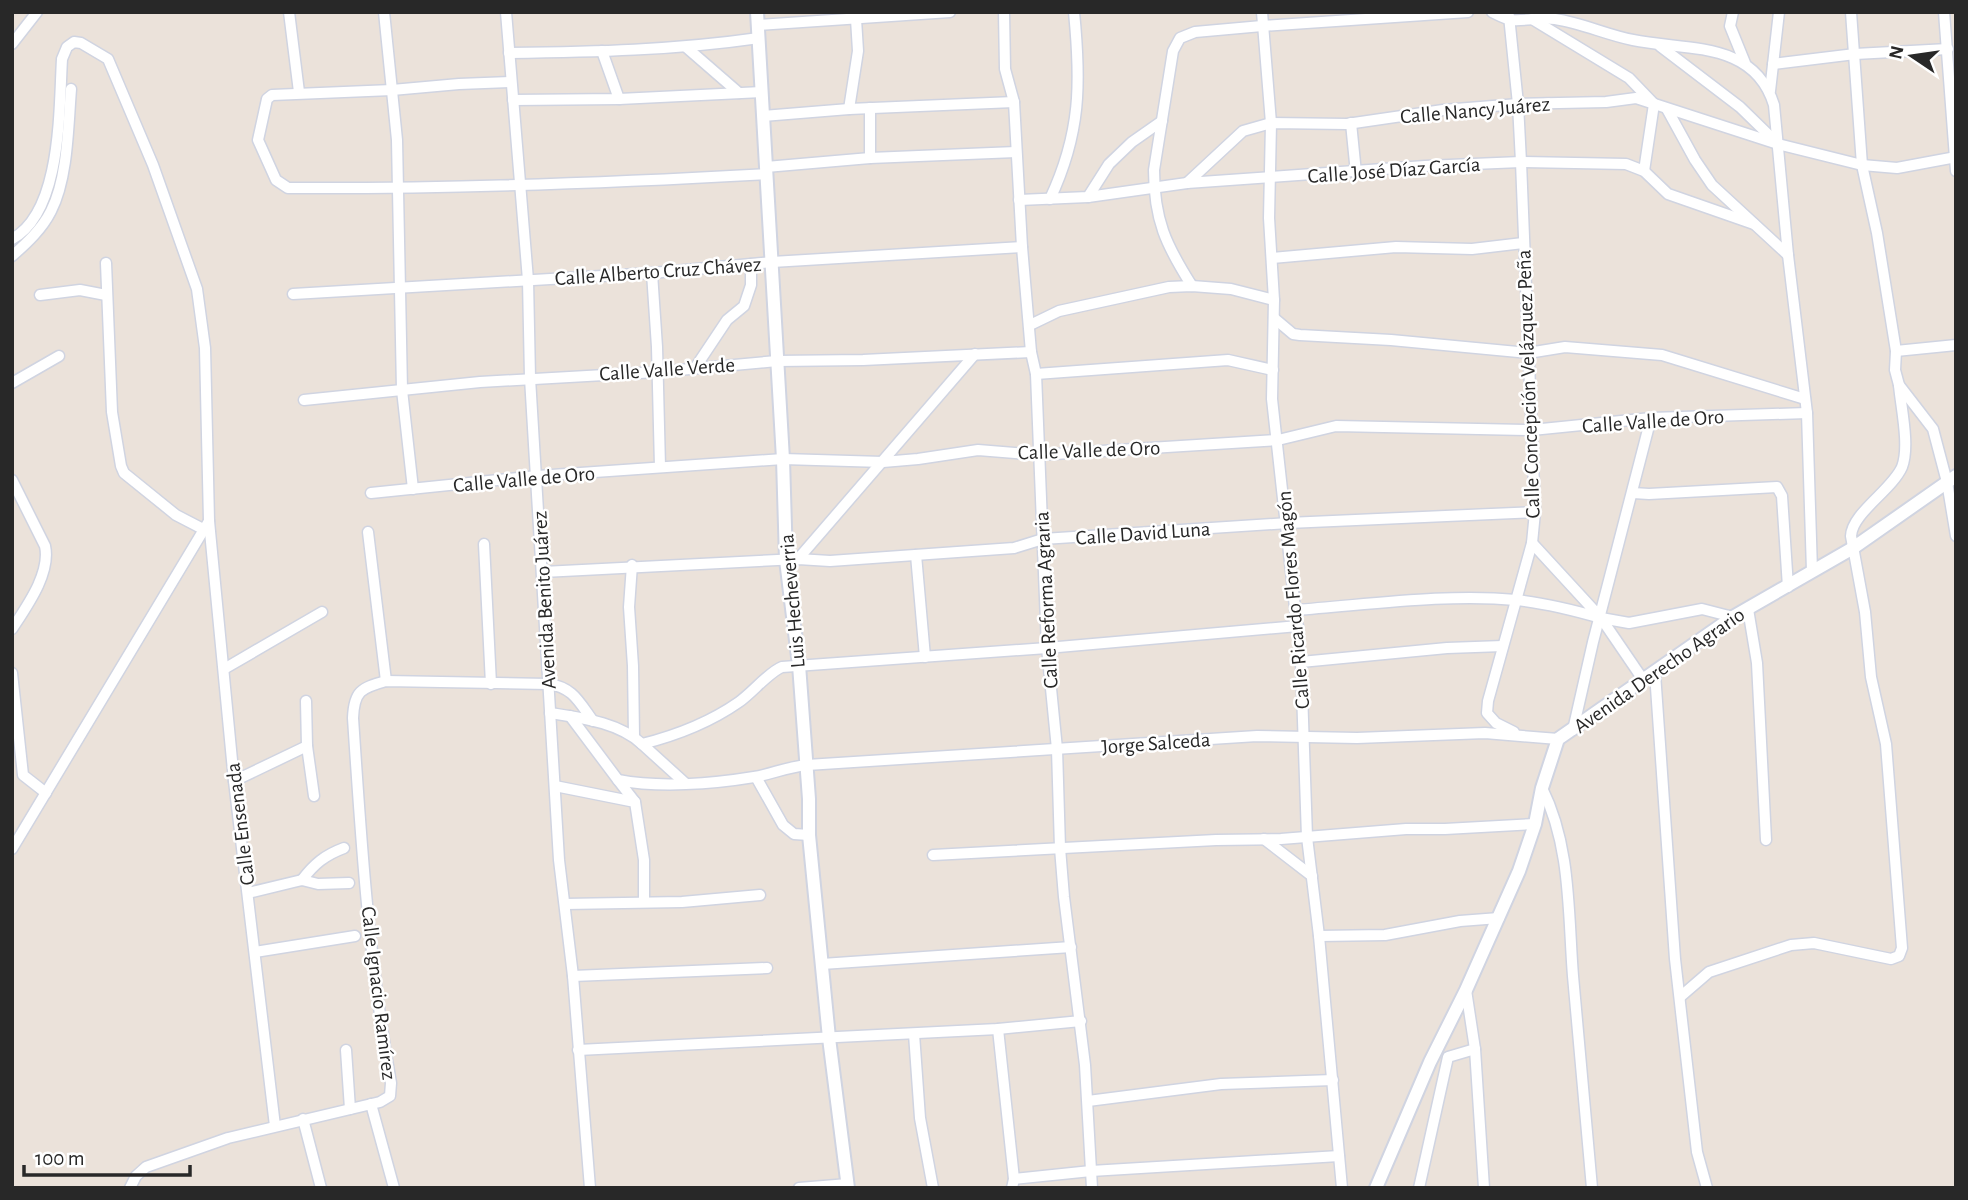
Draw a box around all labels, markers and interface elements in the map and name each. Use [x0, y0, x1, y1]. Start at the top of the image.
north arrow [1877, 21, 1947, 91]
text: N [1886, 44, 1908, 61]
street label: Calle Nancy Juárez [1399, 93, 1551, 128]
street label: Calle José Díaz García [1307, 154, 1482, 187]
street label: Calle Concepción Velázquez Peña [1513, 249, 1544, 519]
street label: Calle Alberto Cruz Chávez [554, 254, 762, 289]
street label: Calle Valle Verde [598, 354, 736, 385]
street label: Calle Valle de Oro [1581, 406, 1725, 437]
street label: Calle Valle de Oro [1017, 438, 1161, 463]
street label: Calle Valle de Oro [452, 463, 596, 496]
street label: Calle Ricardo Flores Magón [1273, 490, 1313, 710]
street label: Avenida Benito Juárez [529, 510, 560, 690]
street label: Calle Reforma Agraria [1031, 510, 1062, 689]
street label: Calle David Luna [1075, 518, 1211, 549]
street label: Luis Hecheverria [776, 533, 809, 669]
street label: Avenida Derecho Agrario [1570, 604, 1748, 737]
street label: Jorge Salceda [1101, 729, 1211, 758]
street label: Calle Ensenada [223, 761, 258, 886]
street label: Calle Ignacio Ramírez [357, 905, 400, 1081]
scale bar [24, 1134, 191, 1178]
text: 100 m [35, 1148, 85, 1169]

